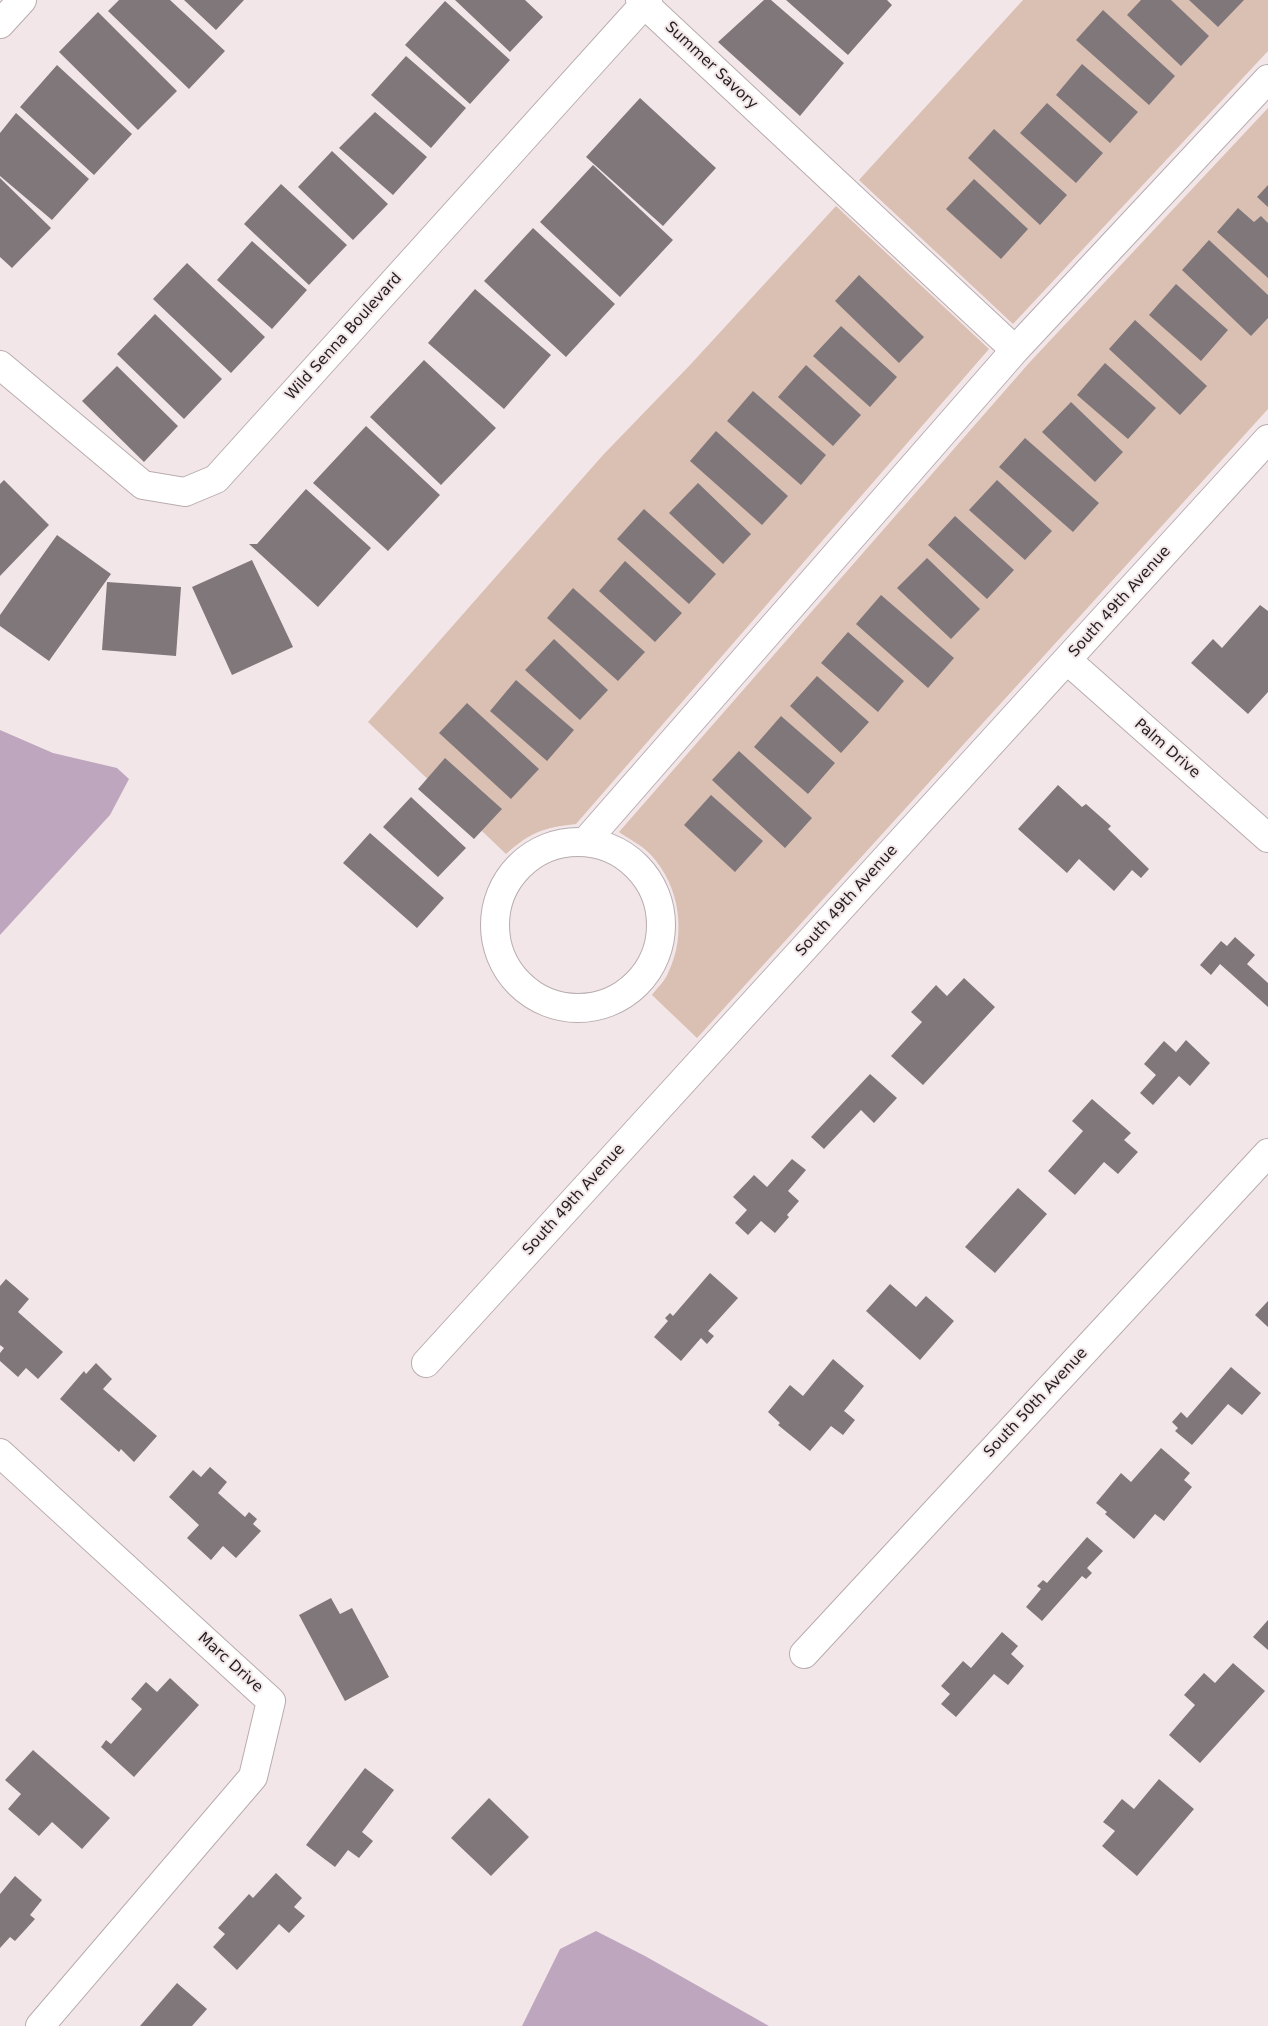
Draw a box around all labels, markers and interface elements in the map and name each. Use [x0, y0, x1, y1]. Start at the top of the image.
street label: Summer Savory [661, 18, 761, 114]
street label: Wild Senna Boulevard [282, 270, 406, 404]
street label: South 49th Avenue [1065, 543, 1175, 661]
street label: Palm Drive [1130, 716, 1204, 782]
street label: South 49th Avenue [792, 842, 902, 960]
street label: South 49th Avenue [519, 1141, 629, 1259]
street label: South 50th Avenue [981, 1344, 1091, 1462]
street label: Marc Drive [194, 1629, 266, 1697]

